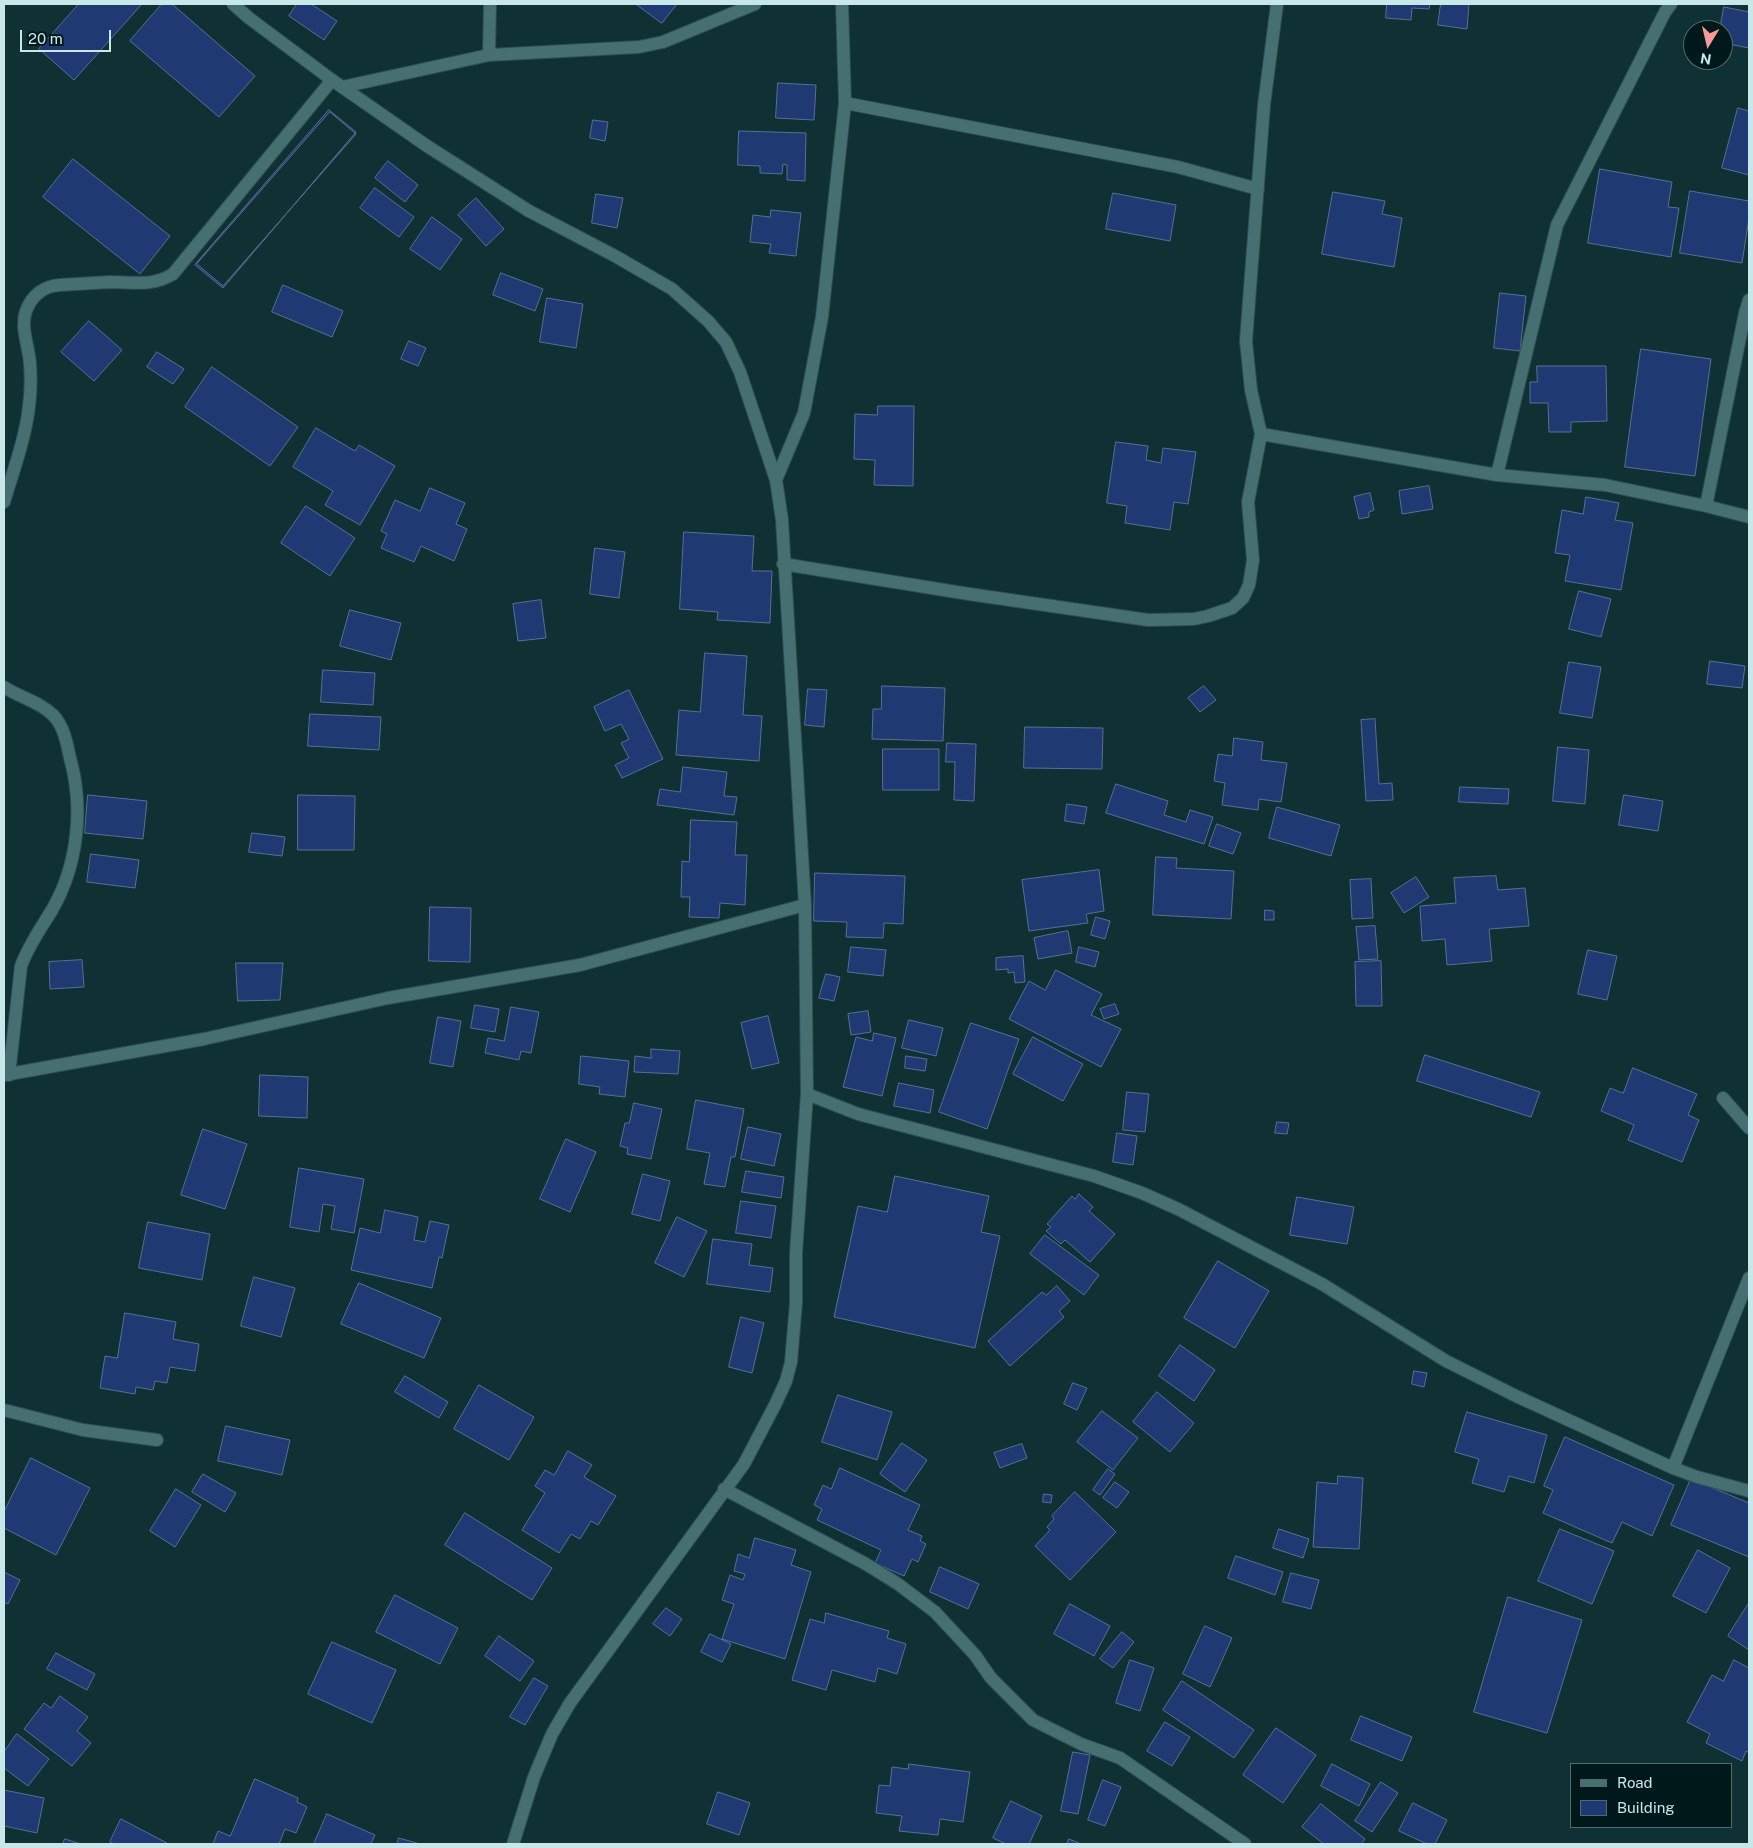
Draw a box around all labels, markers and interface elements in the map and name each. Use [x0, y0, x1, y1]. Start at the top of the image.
scale bar [22, 20, 114, 52]
north arrow [1683, 20, 1733, 70]
text: 20 m [28, 30, 63, 47]
text: N [1699, 50, 1712, 68]
legend [1570, 1763, 1733, 1828]
text: Road [1617, 1774, 1653, 1791]
text: Building [1617, 1799, 1675, 1816]

